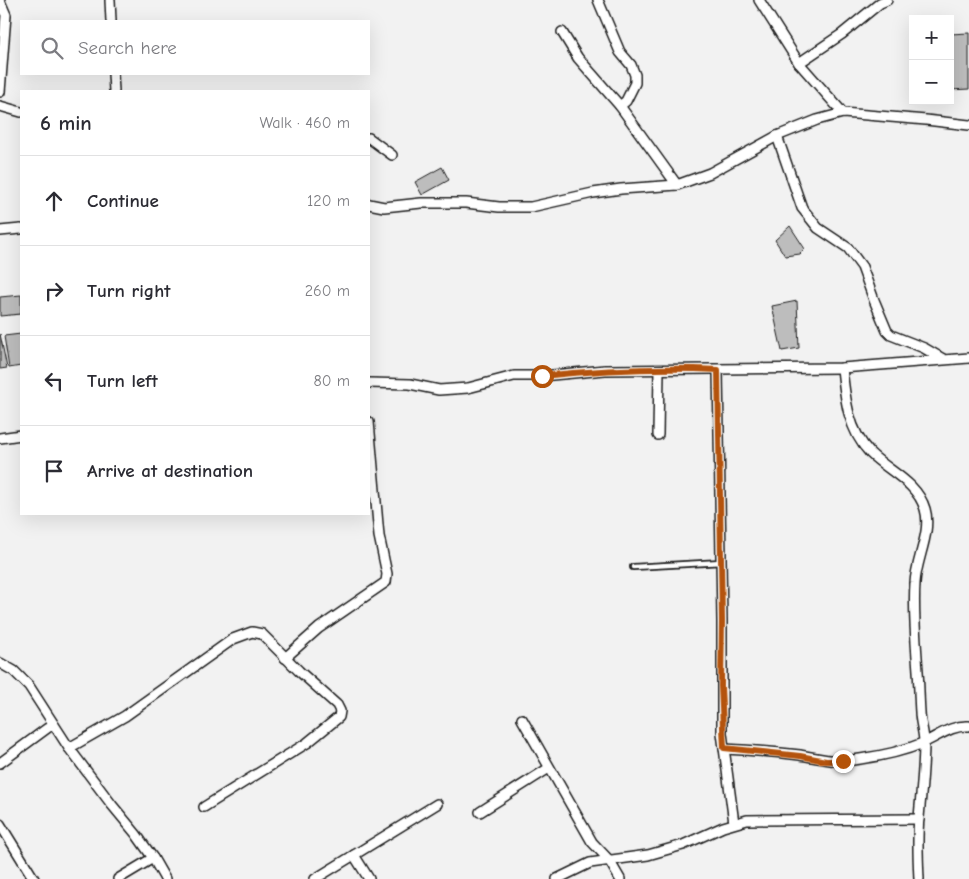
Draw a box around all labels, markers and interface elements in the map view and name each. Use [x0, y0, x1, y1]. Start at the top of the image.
map controls [909, 15, 954, 105]
button: + [909, 15, 954, 60]
search box [20, 20, 370, 75]
icon: search [38, 34, 66, 62]
text: Search here [78, 37, 177, 59]
button: − [909, 60, 954, 105]
text: 6 min [40, 111, 92, 135]
text: Walk · 460 m [259, 114, 350, 132]
icon: ahead [40, 187, 68, 215]
text: Continue [87, 190, 159, 212]
text: 120 m [307, 192, 350, 210]
icon: right [40, 277, 68, 305]
text: Turn right [87, 280, 171, 302]
text: 260 m [305, 282, 350, 300]
route start [531, 365, 554, 388]
icon: left [40, 367, 68, 395]
text: Turn left [87, 370, 158, 392]
text: 80 m [313, 372, 350, 390]
icon: arrive [40, 457, 68, 485]
text: Arrive at destination [87, 460, 253, 482]
route end [832, 750, 855, 773]

